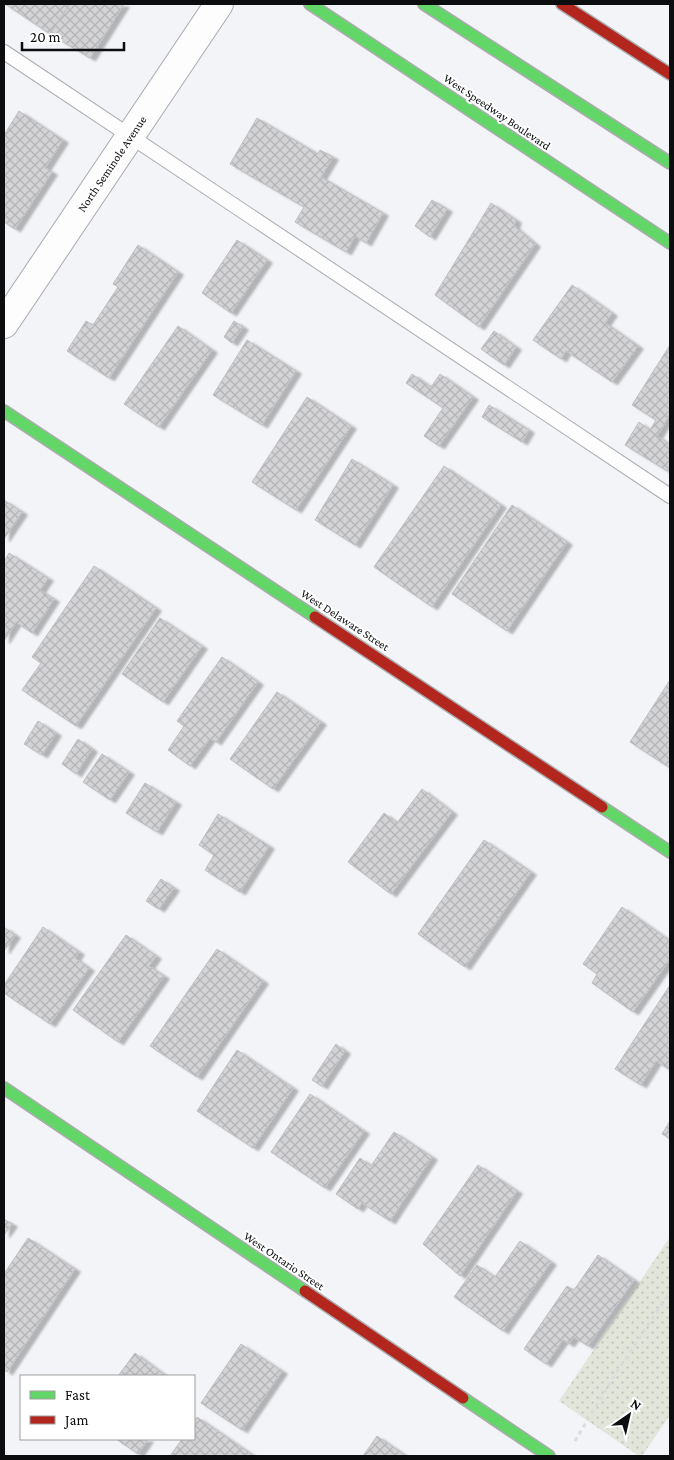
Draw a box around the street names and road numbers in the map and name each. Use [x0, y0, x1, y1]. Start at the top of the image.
street label: West Speedway Boulevard [441, 71, 554, 153]
street label: North Seminole Avenue [75, 113, 149, 215]
street label: West Delaware Street [298, 586, 393, 654]
street label: West Ontario Street [241, 1229, 328, 1294]

